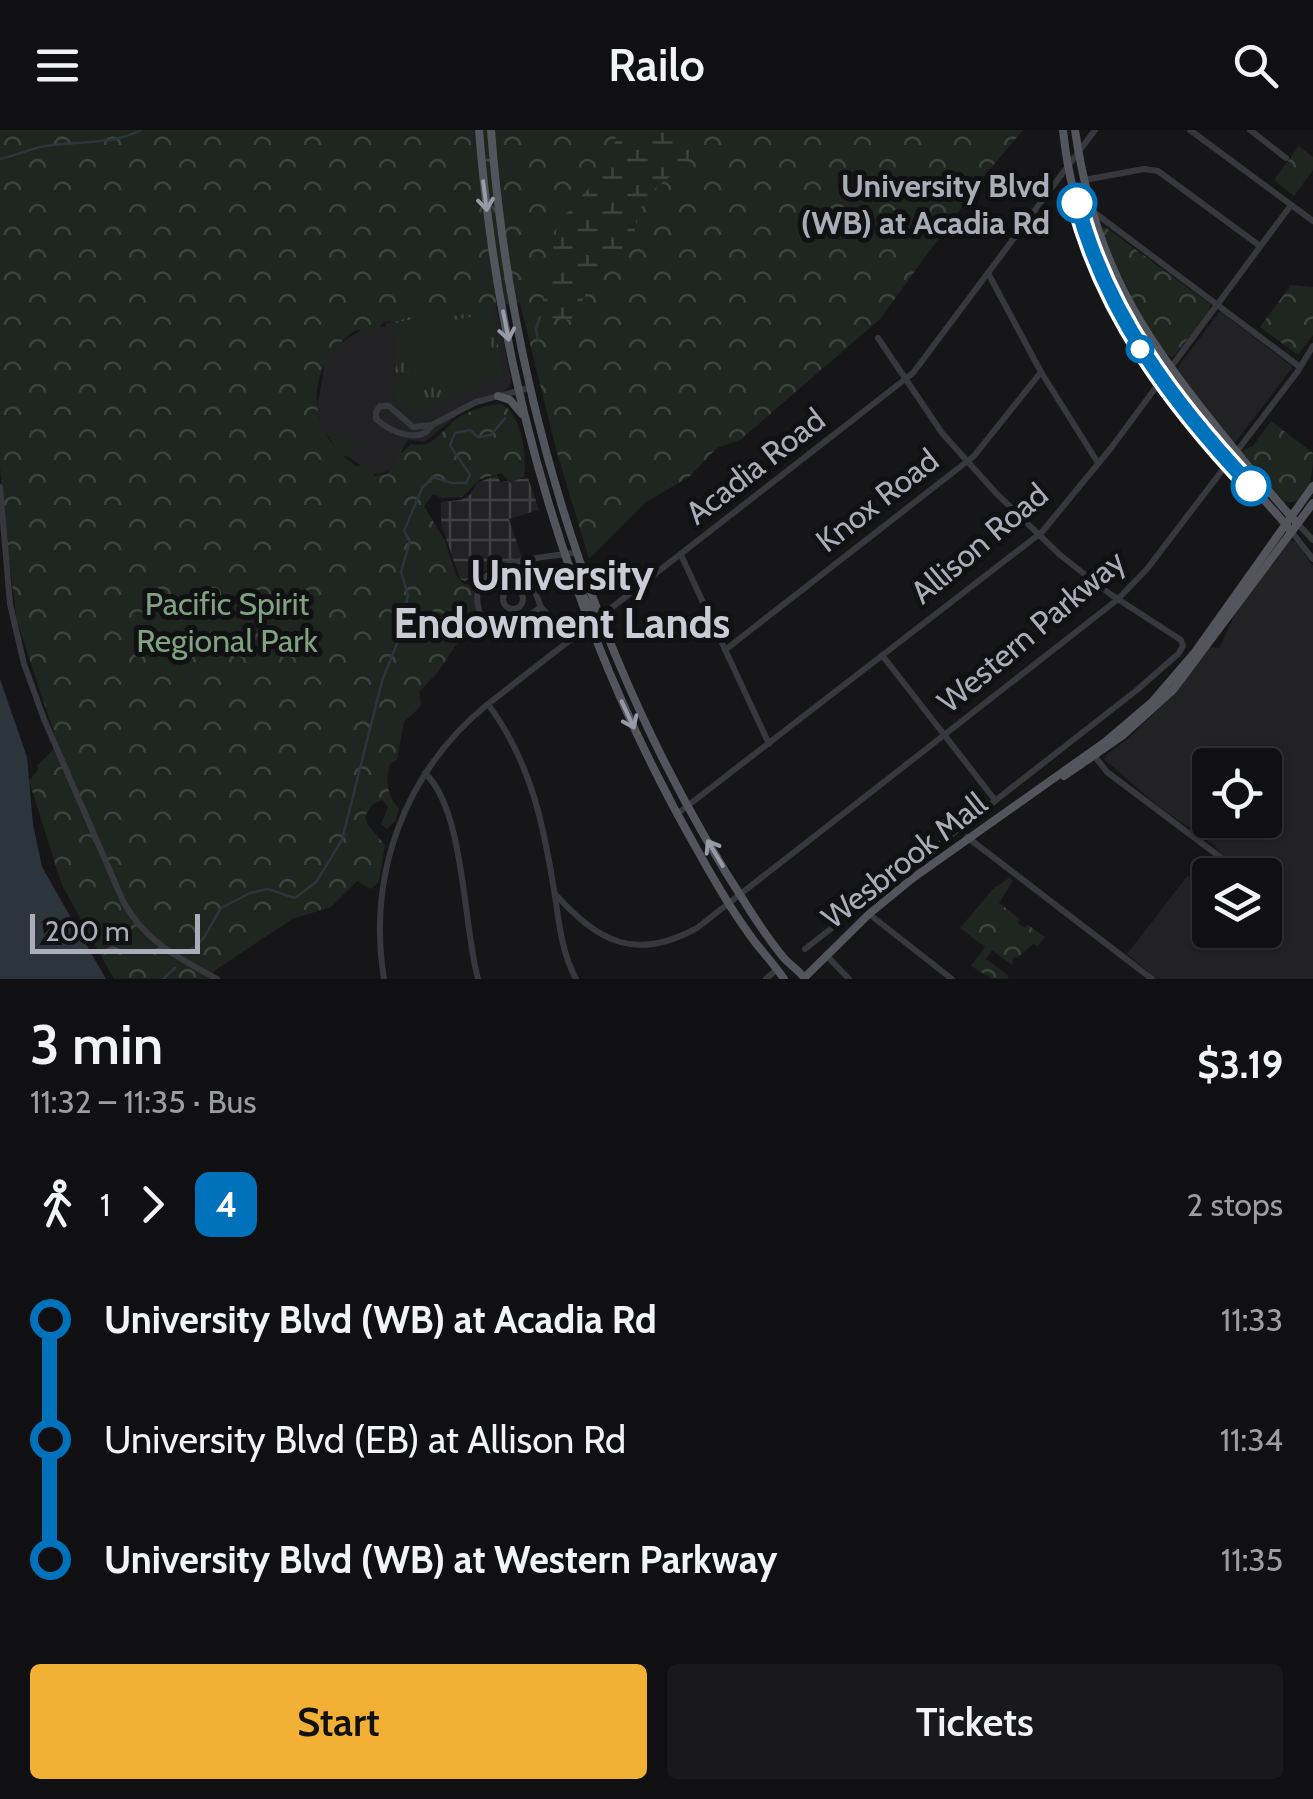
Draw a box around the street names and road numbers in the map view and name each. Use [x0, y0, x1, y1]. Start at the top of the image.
street label: Acadia Road [678, 400, 832, 532]
street label: Knox Road [808, 440, 946, 560]
street label: Allison Road [903, 474, 1055, 612]
street label: Western Parkway [929, 541, 1133, 721]
street label: Wesbrook Mall [814, 783, 995, 937]

